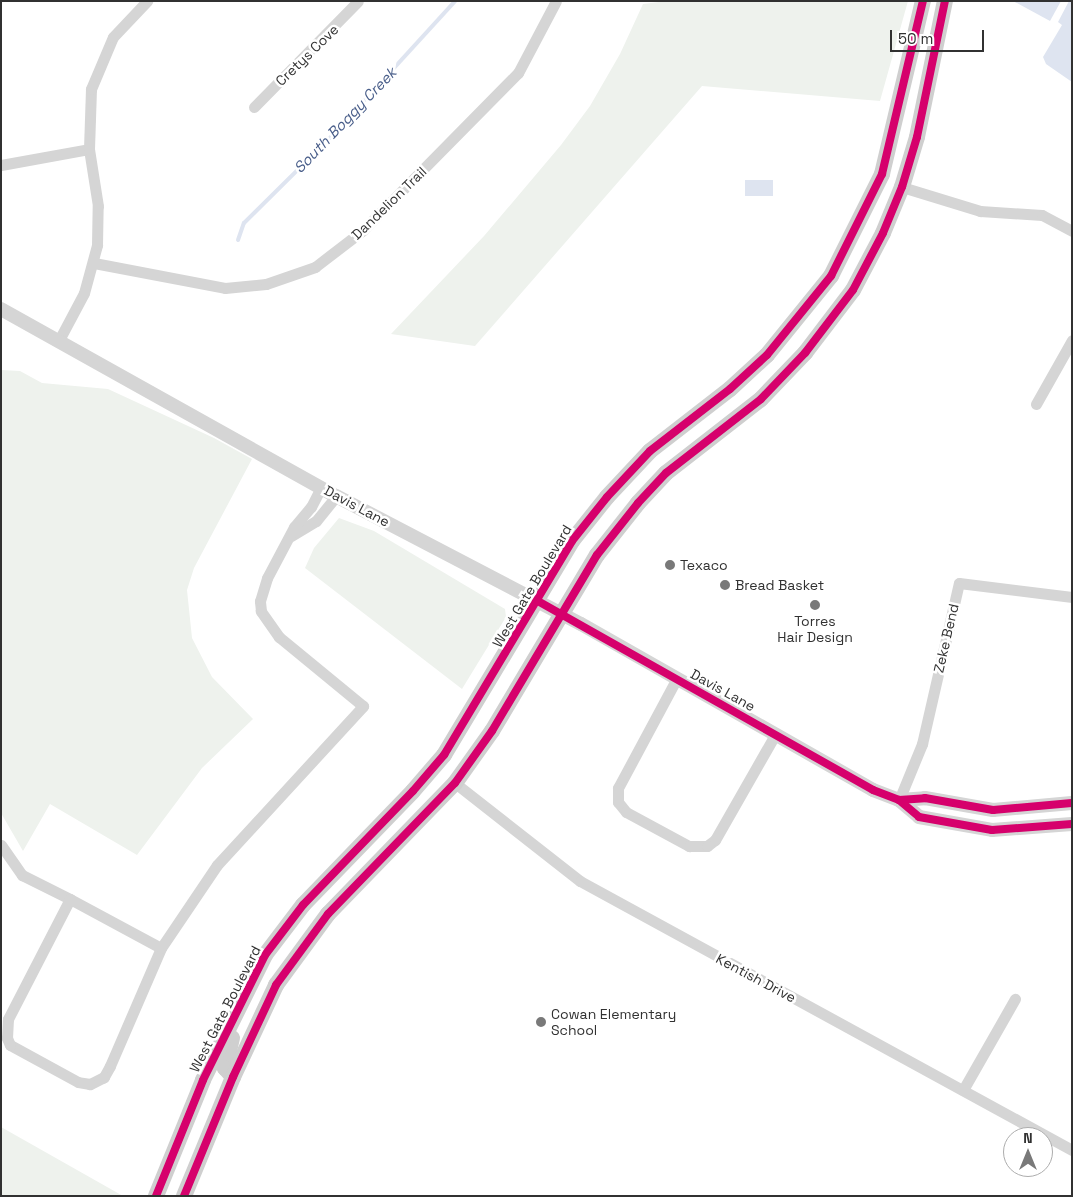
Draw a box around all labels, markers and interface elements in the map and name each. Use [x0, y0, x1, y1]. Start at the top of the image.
scale bar [893, 20, 987, 52]
street label: Cretys Cove [272, 21, 342, 89]
text: 50 m [898, 29, 933, 48]
water label: South Boggy Creek [290, 63, 400, 177]
street label: Dandelion Trail [348, 163, 430, 243]
street label: Davis Lane [322, 482, 392, 530]
street label: West Gate Boulevard [489, 522, 575, 650]
place label: Texaco [680, 557, 728, 573]
marker: Texaco [664, 559, 676, 571]
place label: Bread Basket [735, 577, 824, 593]
marker: Bread Basket [719, 579, 731, 591]
marker: Torres Hair Design [809, 599, 821, 611]
street label: Zeke Bend [930, 602, 962, 674]
place label: Torres Hair Design [777, 613, 853, 646]
street label: Davis Lane [688, 665, 758, 715]
street label: West Gate Boulevard [186, 943, 264, 1075]
street label: Kentish Drive [713, 950, 799, 1006]
place label: Cowan Elementary School [551, 1006, 676, 1038]
marker: Cowan Elementary School [535, 1016, 547, 1028]
north arrow [1003, 1127, 1053, 1177]
text: N [1023, 1129, 1033, 1147]

